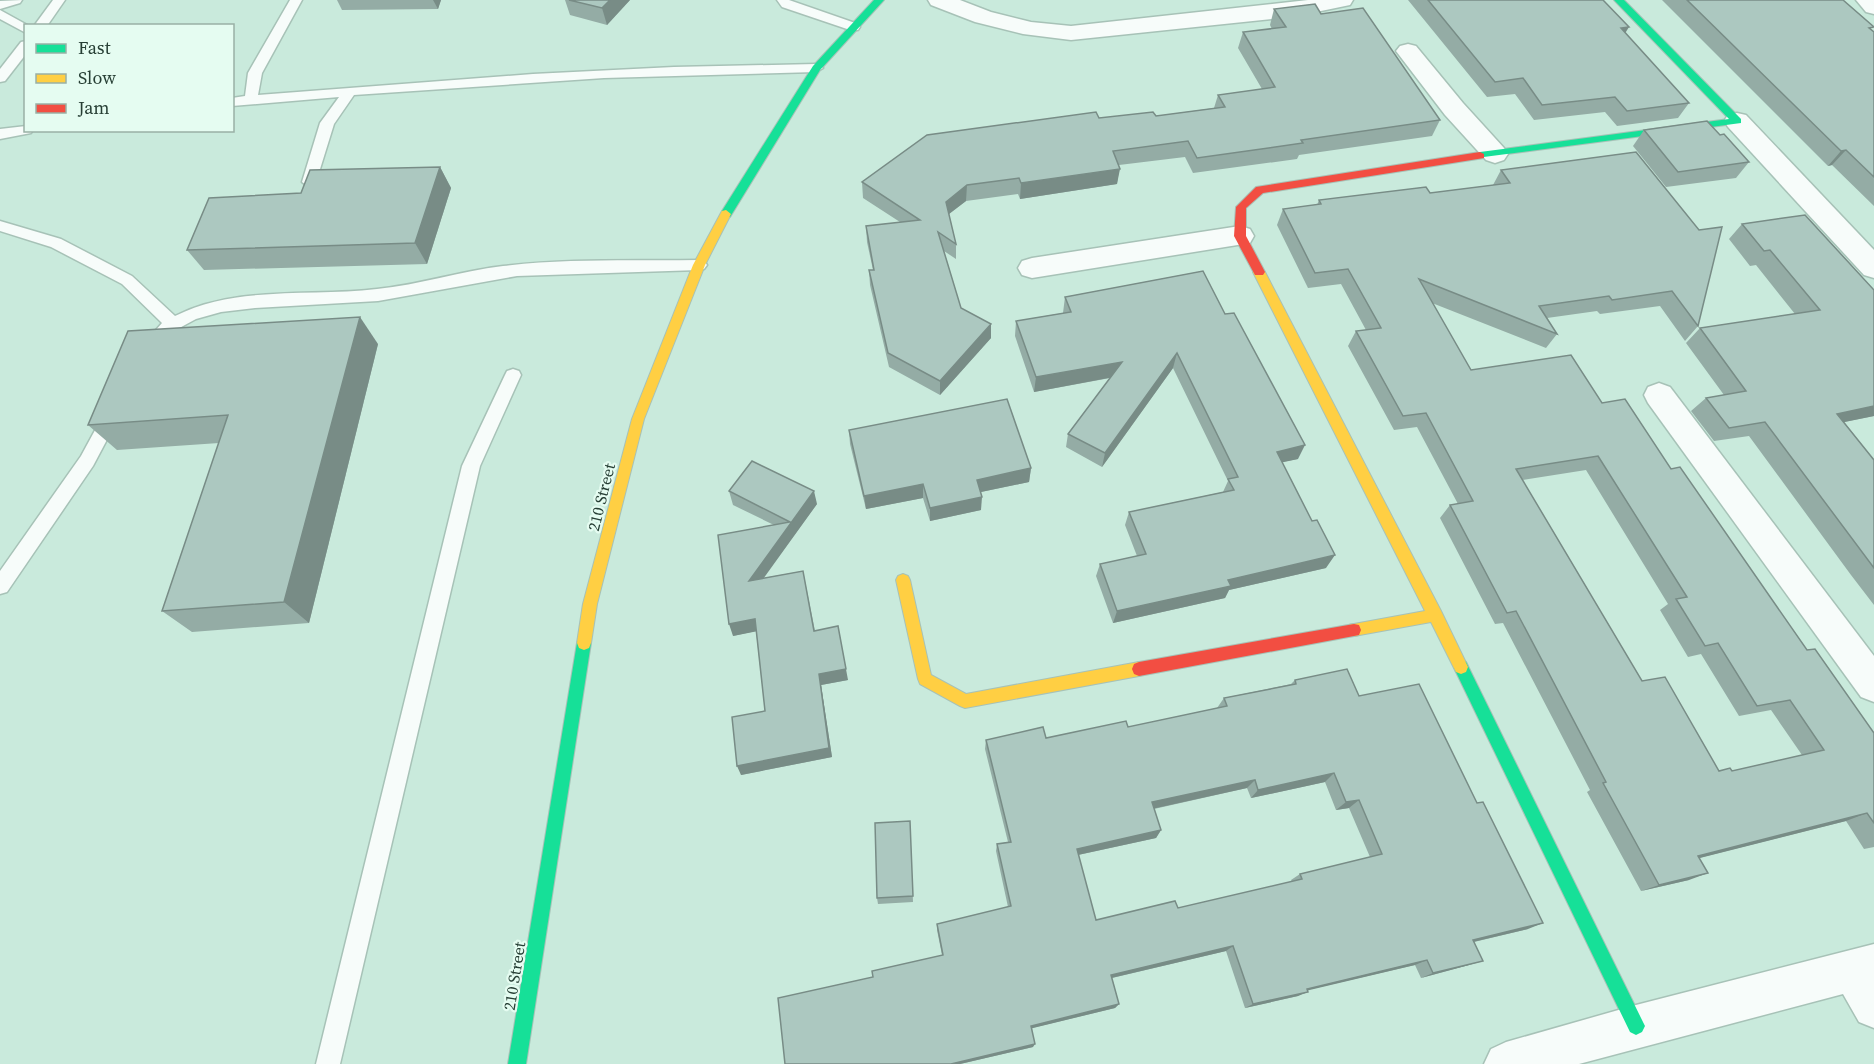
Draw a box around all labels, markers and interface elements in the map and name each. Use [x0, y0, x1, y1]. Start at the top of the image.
legend [24, 24, 234, 132]
text: Fast [78, 35, 111, 60]
text: Slow [78, 65, 116, 90]
text: Jam [77, 95, 110, 120]
street label: 210 Street [582, 460, 620, 533]
street label: 210 Street [498, 939, 530, 1012]

